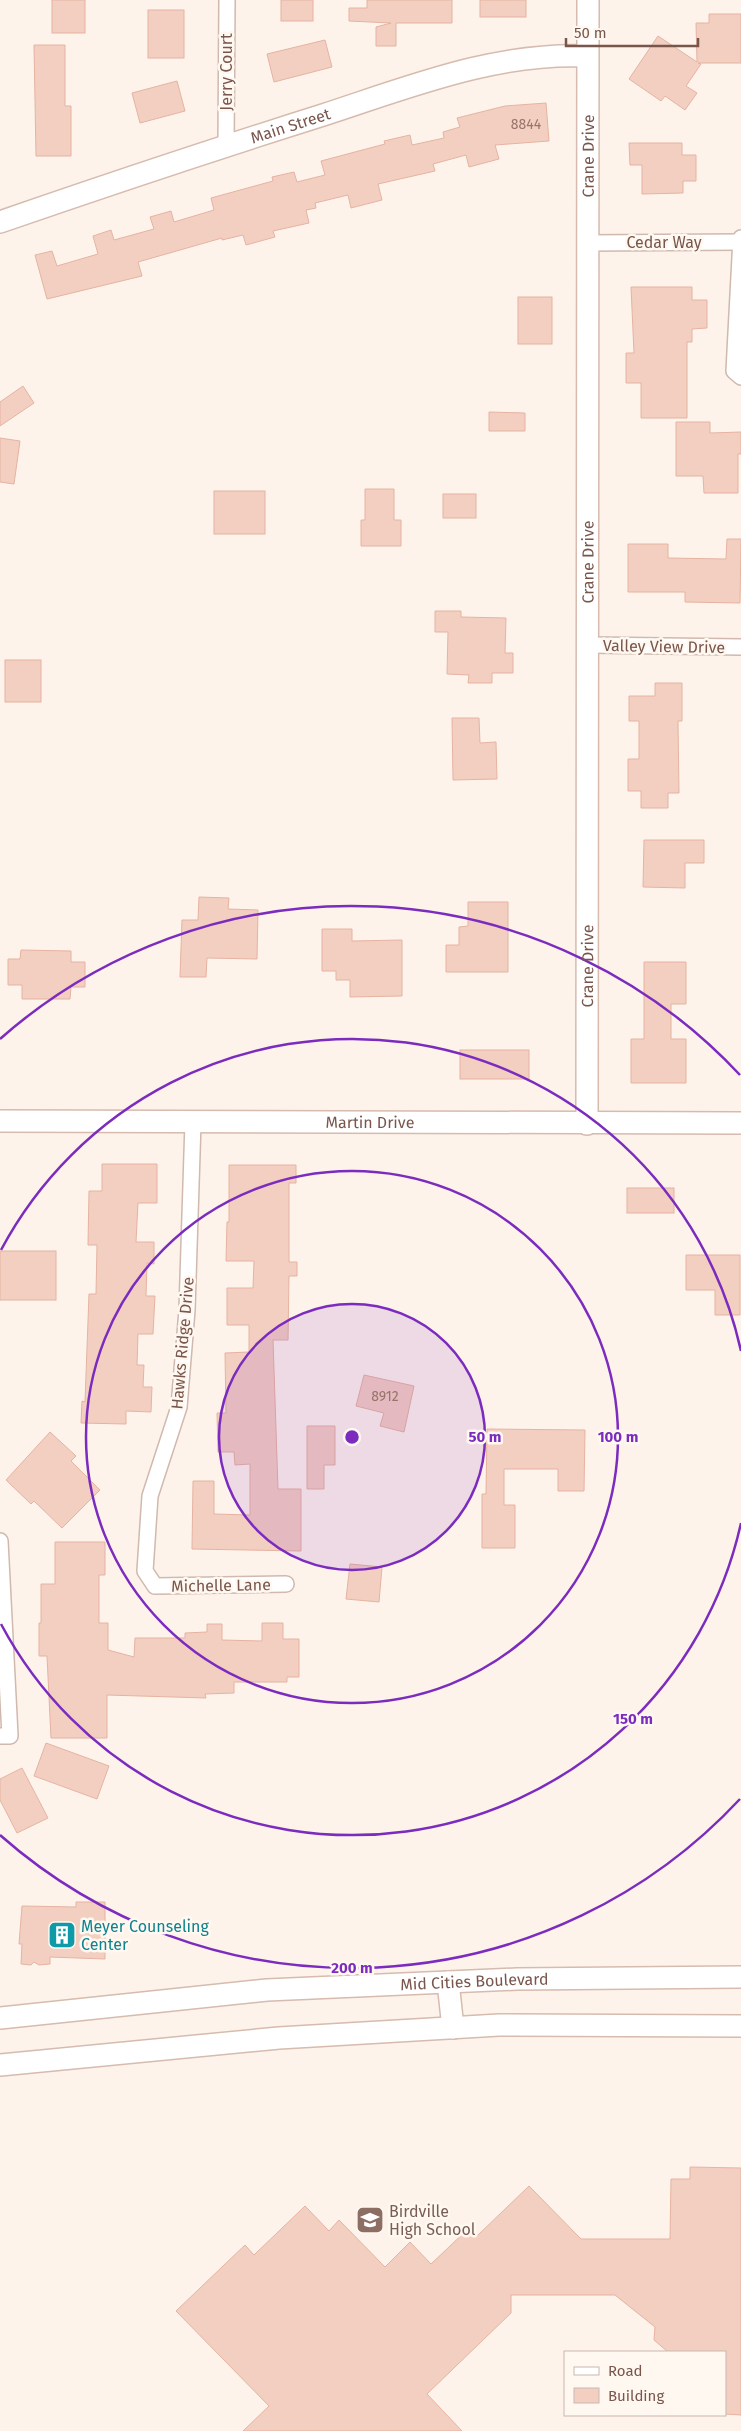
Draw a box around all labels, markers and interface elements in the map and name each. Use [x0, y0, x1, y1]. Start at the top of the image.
scale bar [566, 15, 698, 47]
text: 50 m [574, 24, 607, 42]
street label: Jerry Court [217, 33, 236, 111]
street label: Main Street [248, 104, 333, 147]
street label: Crane Drive [579, 114, 598, 198]
house number: 8844 [511, 116, 542, 133]
street label: Cedar Way [626, 233, 702, 252]
street label: Crane Drive [578, 520, 598, 604]
street label: Valley View Drive [603, 636, 725, 657]
street label: Crane Drive [578, 924, 597, 1008]
street label: Martin Drive [326, 1113, 414, 1132]
street label: Hawks Ridge Drive [167, 1276, 198, 1410]
house number: 8912 [371, 1388, 399, 1405]
centre of rings [343, 1428, 361, 1446]
text: 50 m [468, 1428, 502, 1446]
text: 100 m [598, 1428, 638, 1446]
street label: Michelle Lane [171, 1575, 271, 1596]
text: 150 m [613, 1710, 653, 1728]
place label: Meyer Counseling Center [81, 1917, 209, 1954]
building icon: Meyer Counseling Center [47, 1920, 77, 1950]
text: 200 m [331, 1959, 373, 1977]
street label: Mid Cities Boulevard [400, 1970, 549, 1994]
place label: Birdville High School [389, 2202, 476, 2239]
school or university icon: Birdville High School [355, 2205, 385, 2235]
legend [564, 2351, 726, 2416]
text: Road [608, 2362, 643, 2380]
text: Building [608, 2387, 664, 2405]

